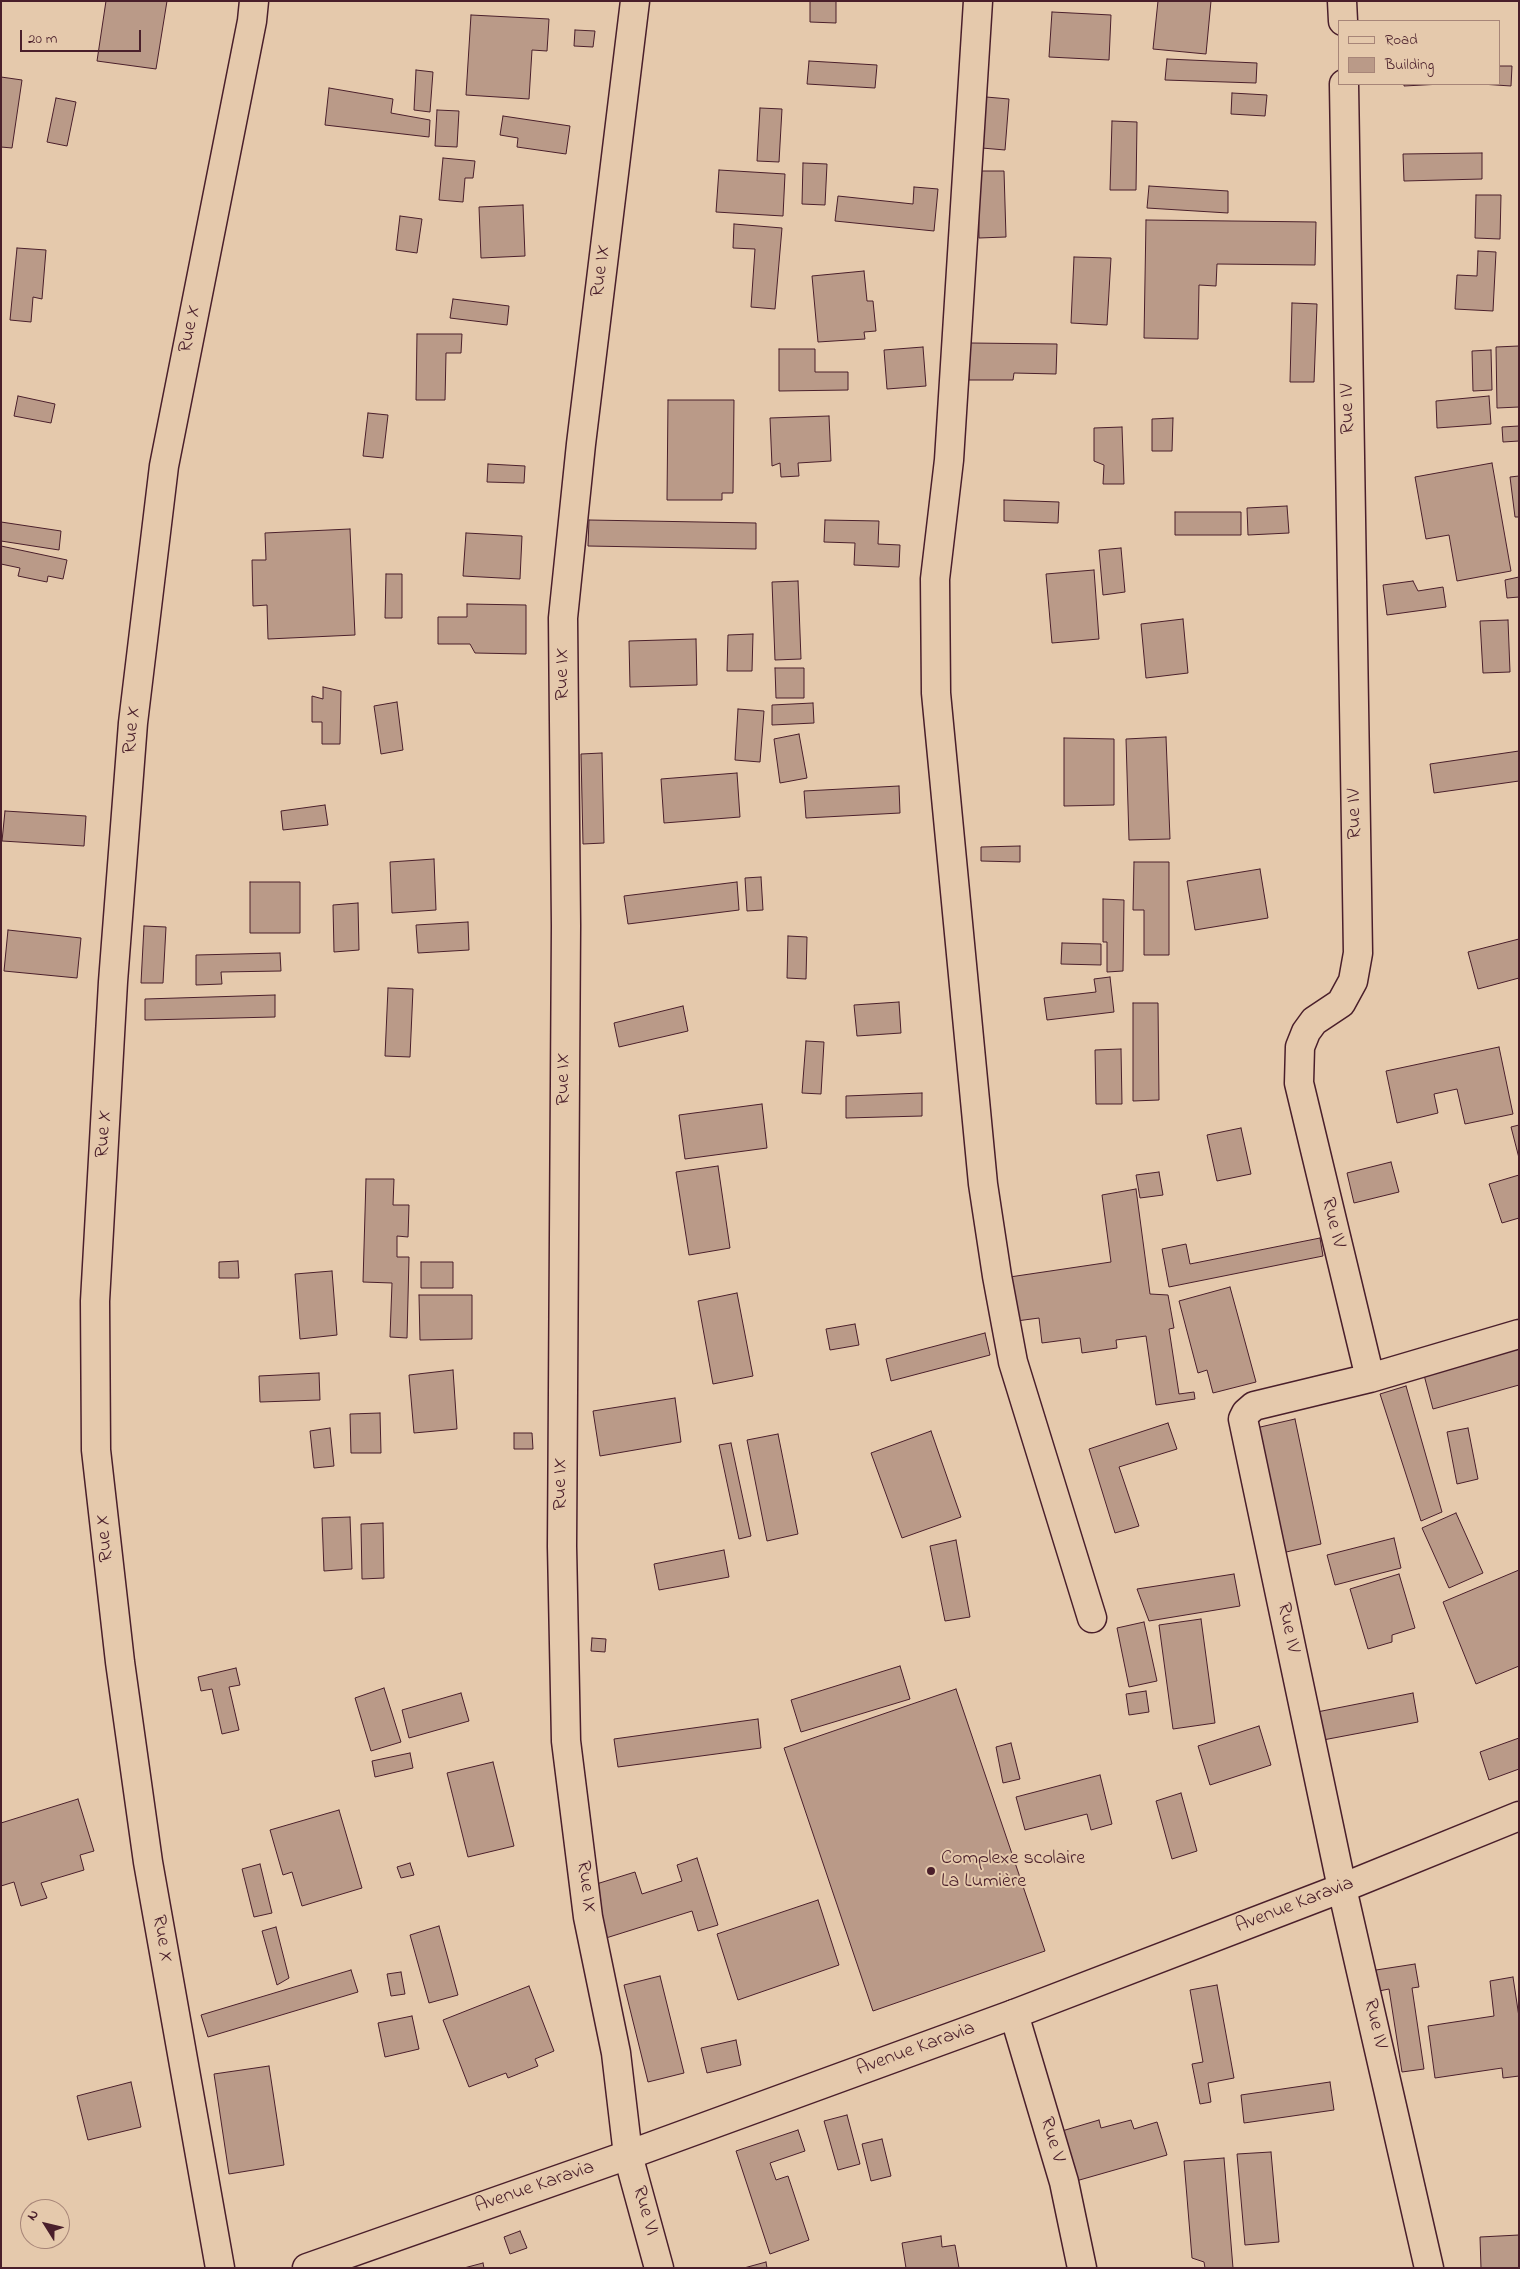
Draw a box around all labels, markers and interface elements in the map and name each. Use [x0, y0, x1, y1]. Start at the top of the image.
scale bar [22, 20, 144, 52]
legend [1338, 20, 1500, 85]
text: 20 m [28, 28, 57, 50]
text: Road [1385, 29, 1418, 51]
text: Building [1385, 54, 1434, 76]
street label: Rue IX [587, 243, 617, 299]
street label: Rue X [175, 303, 207, 355]
street label: Rue IV [1337, 384, 1361, 434]
street label: Rue IX [552, 648, 576, 700]
street label: Rue X [119, 705, 147, 755]
street label: Rue IV [1344, 789, 1368, 839]
street label: Rue IX [553, 1053, 577, 1105]
street label: Rue X [92, 1109, 118, 1159]
street label: Rue IV [1314, 1196, 1350, 1250]
street label: Rue IX [550, 1458, 574, 1510]
street label: Rue X [92, 1513, 120, 1563]
street label: Rue IV [1270, 1601, 1304, 1655]
place label: Complexe scolaire La Lumière [941, 1848, 1085, 1895]
street label: Rue IX [569, 1859, 601, 1915]
marker: Complexe scolaire La Lumière [925, 1865, 937, 1877]
street label: Avenue Karavia [1233, 1873, 1357, 1939]
street label: Rue X [145, 1913, 177, 1965]
street label: Rue IV [1357, 1997, 1391, 2051]
street label: Avenue Karavia [853, 2017, 979, 2083]
street label: Rue V [1033, 2115, 1069, 2165]
street label: Avenue Karavia [472, 2156, 598, 2220]
street label: Rue VI [626, 2183, 662, 2239]
north arrow [20, 2199, 70, 2249]
text: N [22, 2205, 45, 2225]

